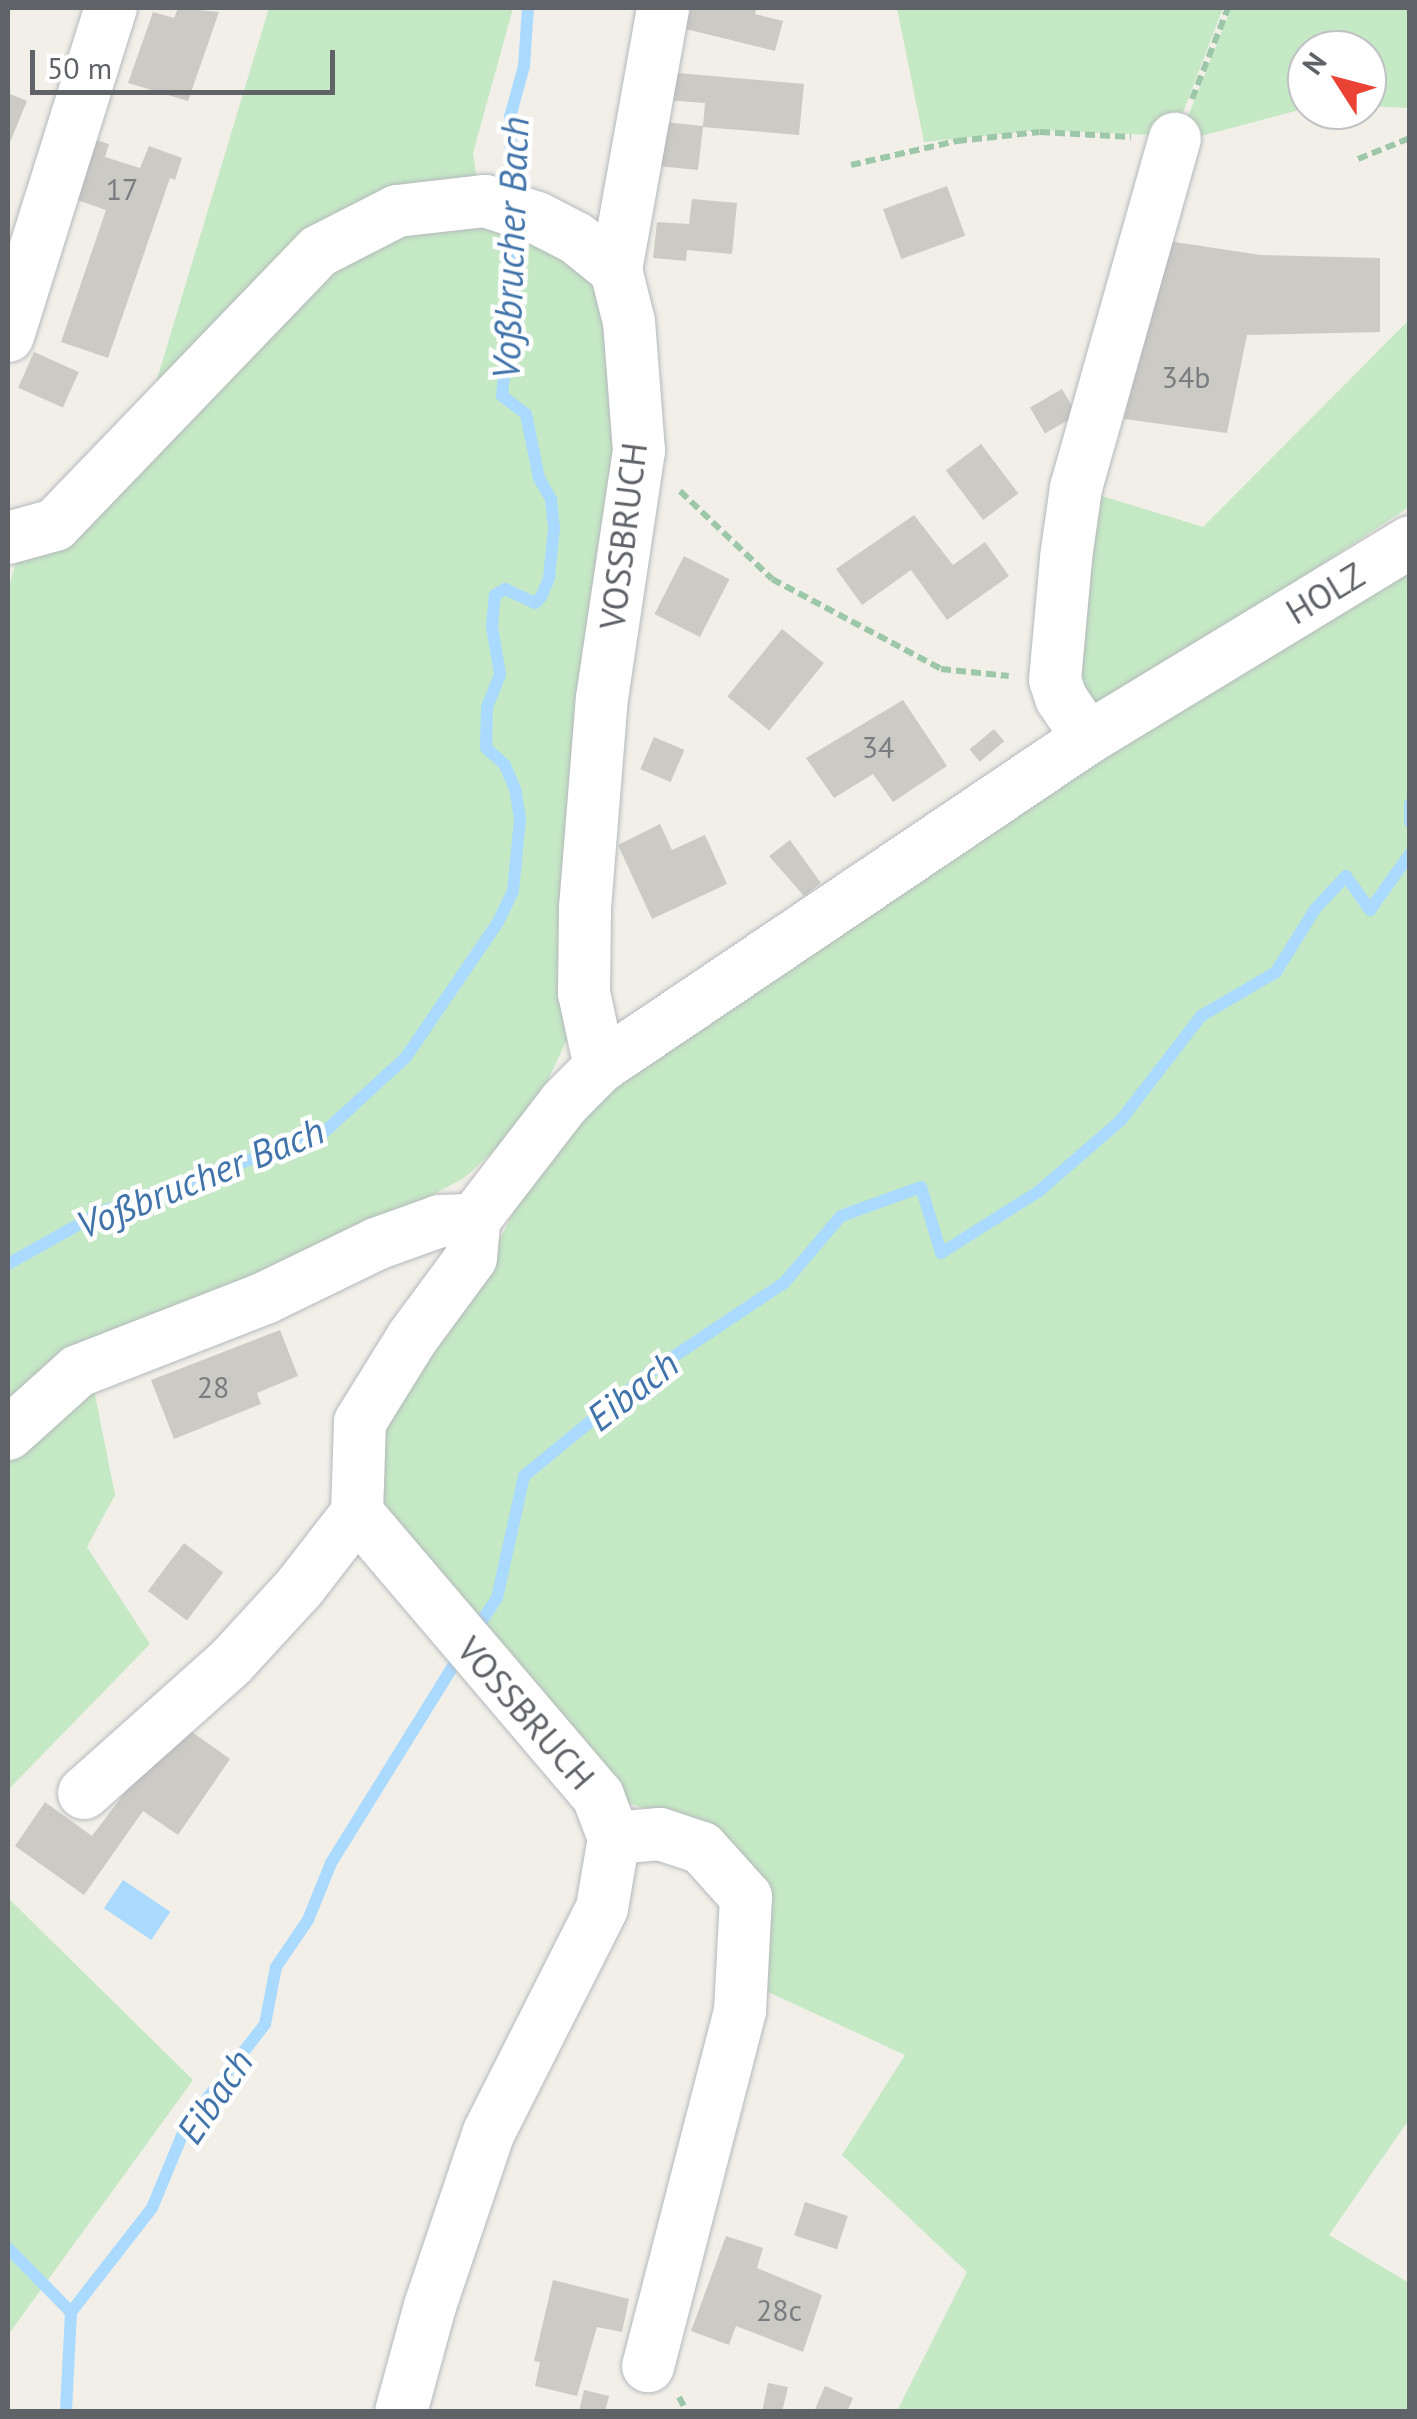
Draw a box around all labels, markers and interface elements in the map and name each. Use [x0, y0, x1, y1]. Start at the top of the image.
scale bar [35, 30, 340, 92]
north arrow [1287, 30, 1387, 130]
text: N [1294, 45, 1334, 82]
text: 50 m [47, 48, 112, 87]
water label: Voßbrucher Bach [483, 116, 537, 380]
house number: 17 [106, 171, 138, 207]
house number: 34b [1162, 359, 1210, 395]
street label: VOSSBRUCH [591, 440, 655, 632]
street label: HOLZ [1278, 553, 1372, 633]
house number: 34 [862, 729, 894, 765]
water label: Voßbrucher Bach [70, 1107, 330, 1247]
water label: Eibach [577, 1340, 687, 1440]
house number: 28 [197, 1369, 229, 1405]
street label: VOSSBRUCH [449, 1628, 603, 1798]
water label: Eibach [166, 2040, 262, 2152]
house number: 28c [756, 2292, 802, 2328]

